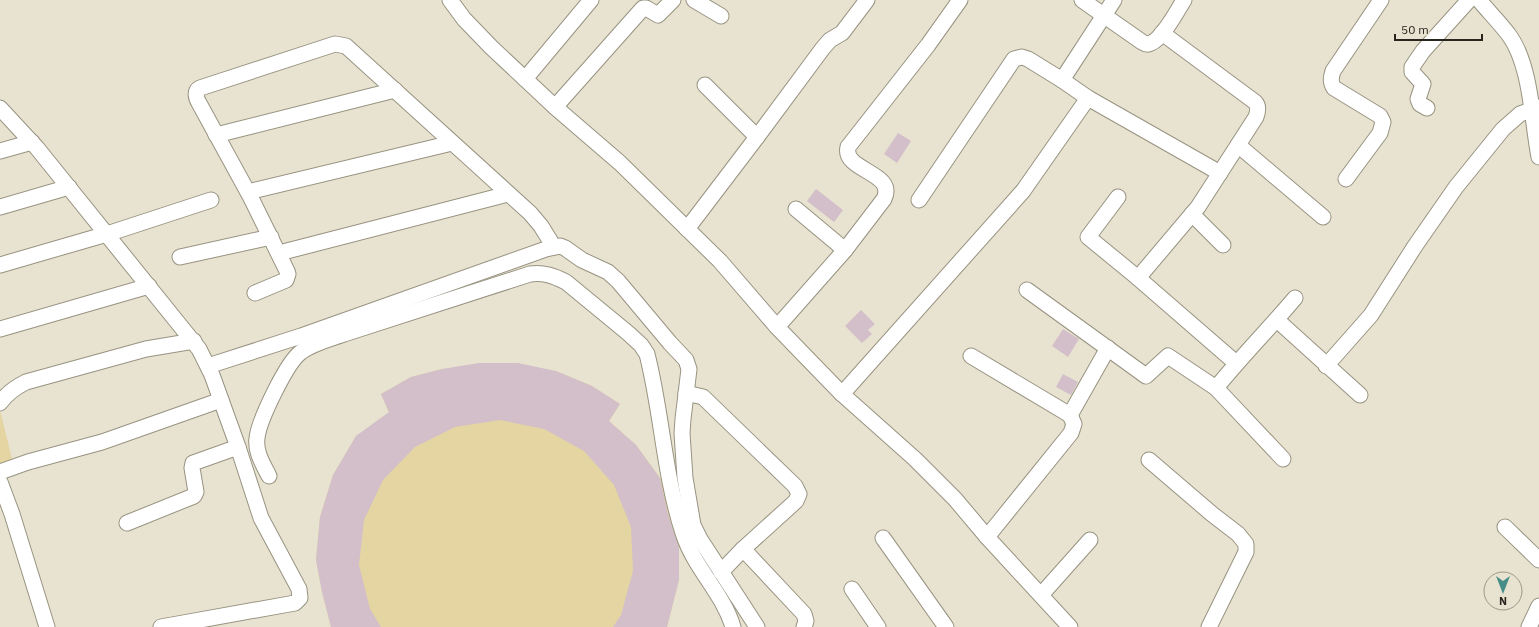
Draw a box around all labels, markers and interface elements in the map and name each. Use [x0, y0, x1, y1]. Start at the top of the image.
scale bar [1395, 16, 1482, 42]
text: 50 m [1401, 22, 1429, 37]
north arrow [1483, 571, 1523, 611]
text: N [1499, 594, 1507, 608]

